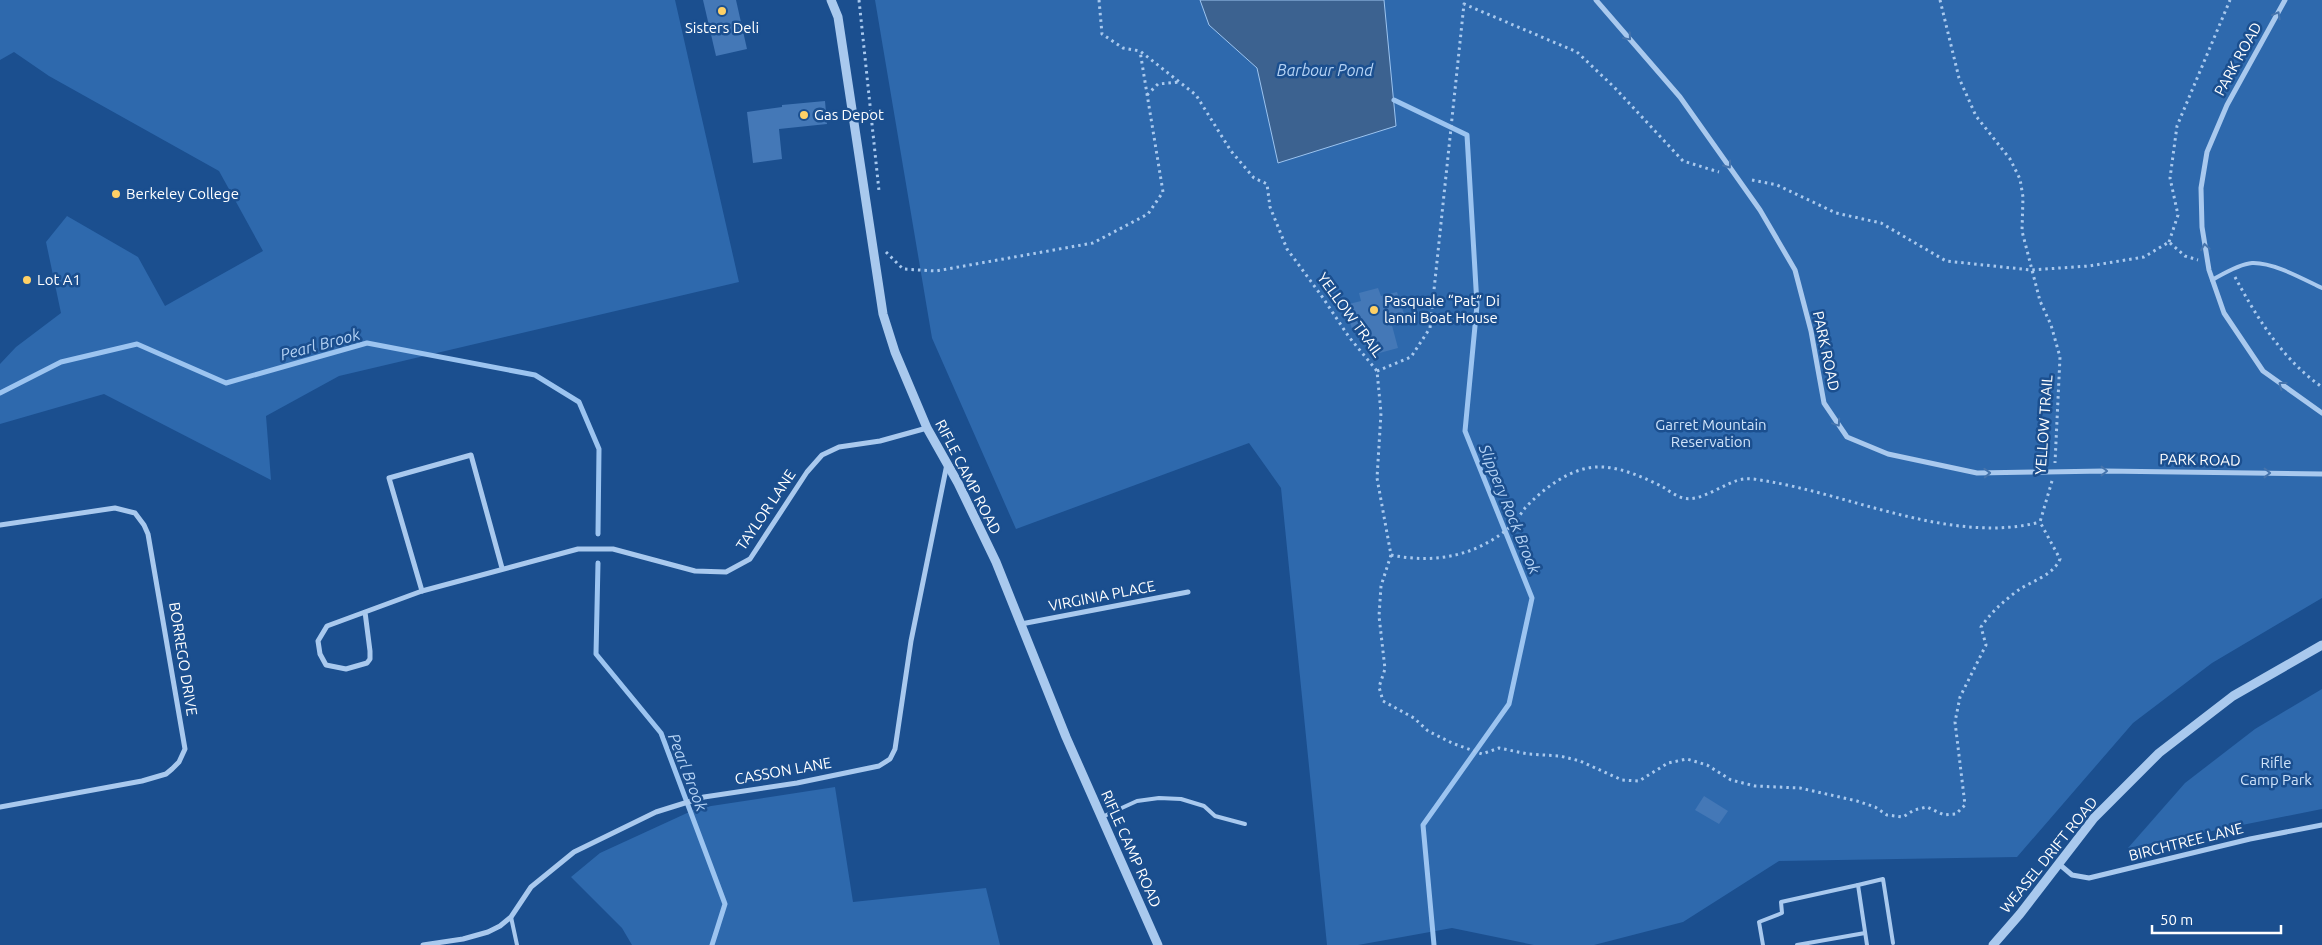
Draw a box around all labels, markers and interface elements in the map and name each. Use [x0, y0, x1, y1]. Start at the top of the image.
marker: Sisters Deli [716, 5, 728, 17]
one-way arrow [2270, 11, 2280, 20]
place label: Sisters Deli [685, 19, 759, 36]
street label: PARK ROAD [2210, 19, 2265, 98]
one-way arrow [1623, 31, 1632, 40]
water label: Barbour Pond [1277, 61, 1374, 79]
place label: Gas Depot [814, 106, 884, 123]
marker: Gas Depot [798, 109, 810, 121]
one-way arrow [1722, 159, 1731, 169]
place label: Berkeley College [126, 185, 239, 202]
marker: Berkeley College [110, 188, 122, 200]
one-way arrow [2200, 243, 2211, 251]
street label: YELLOW TRAIL [1314, 269, 1387, 361]
place label: Lot A1 [37, 271, 81, 288]
marker: Lot A1 [21, 274, 33, 286]
place label: Pasquale “Pat” Di lanni Boat House [1384, 292, 1500, 326]
marker: Pasquale “Pat” Di lanni Boat House [1368, 304, 1380, 316]
street label: PARK ROAD [1810, 309, 1843, 392]
water label: Pearl Brook [278, 325, 363, 363]
street label: YELLOW TRAIL [2032, 374, 2055, 476]
one-way arrow [2278, 382, 2288, 391]
park label: Garret Mountain Reservation [1655, 416, 1767, 450]
street label: RIFLE CAMP ROAD [932, 417, 1005, 537]
one-way arrow [1831, 418, 1841, 427]
water label: Slippery Rock Brook [1475, 441, 1545, 577]
street label: PARK ROAD [2159, 450, 2241, 469]
street label: TAYLOR LANE [732, 466, 799, 553]
one-way arrow [2100, 466, 2108, 476]
one-way arrow [1983, 467, 1991, 478]
one-way arrow [2263, 468, 2271, 478]
street label: VIRGINIA PLACE [1047, 577, 1157, 614]
street label: BORREGO DRIVE [166, 601, 201, 717]
water label: Pearl Brook [665, 731, 711, 814]
street label: CASSON LANE [733, 754, 833, 787]
park label: Rifle Camp Park [2240, 754, 2312, 788]
street label: RIFLE CAMP ROAD [1098, 788, 1165, 910]
street label: WEASEL DRIFT ROAD [1996, 793, 2101, 916]
street label: BIRCHTREE LANE [2127, 819, 2245, 864]
scale bar [2152, 902, 2281, 934]
text: 50 m [2160, 911, 2193, 928]

